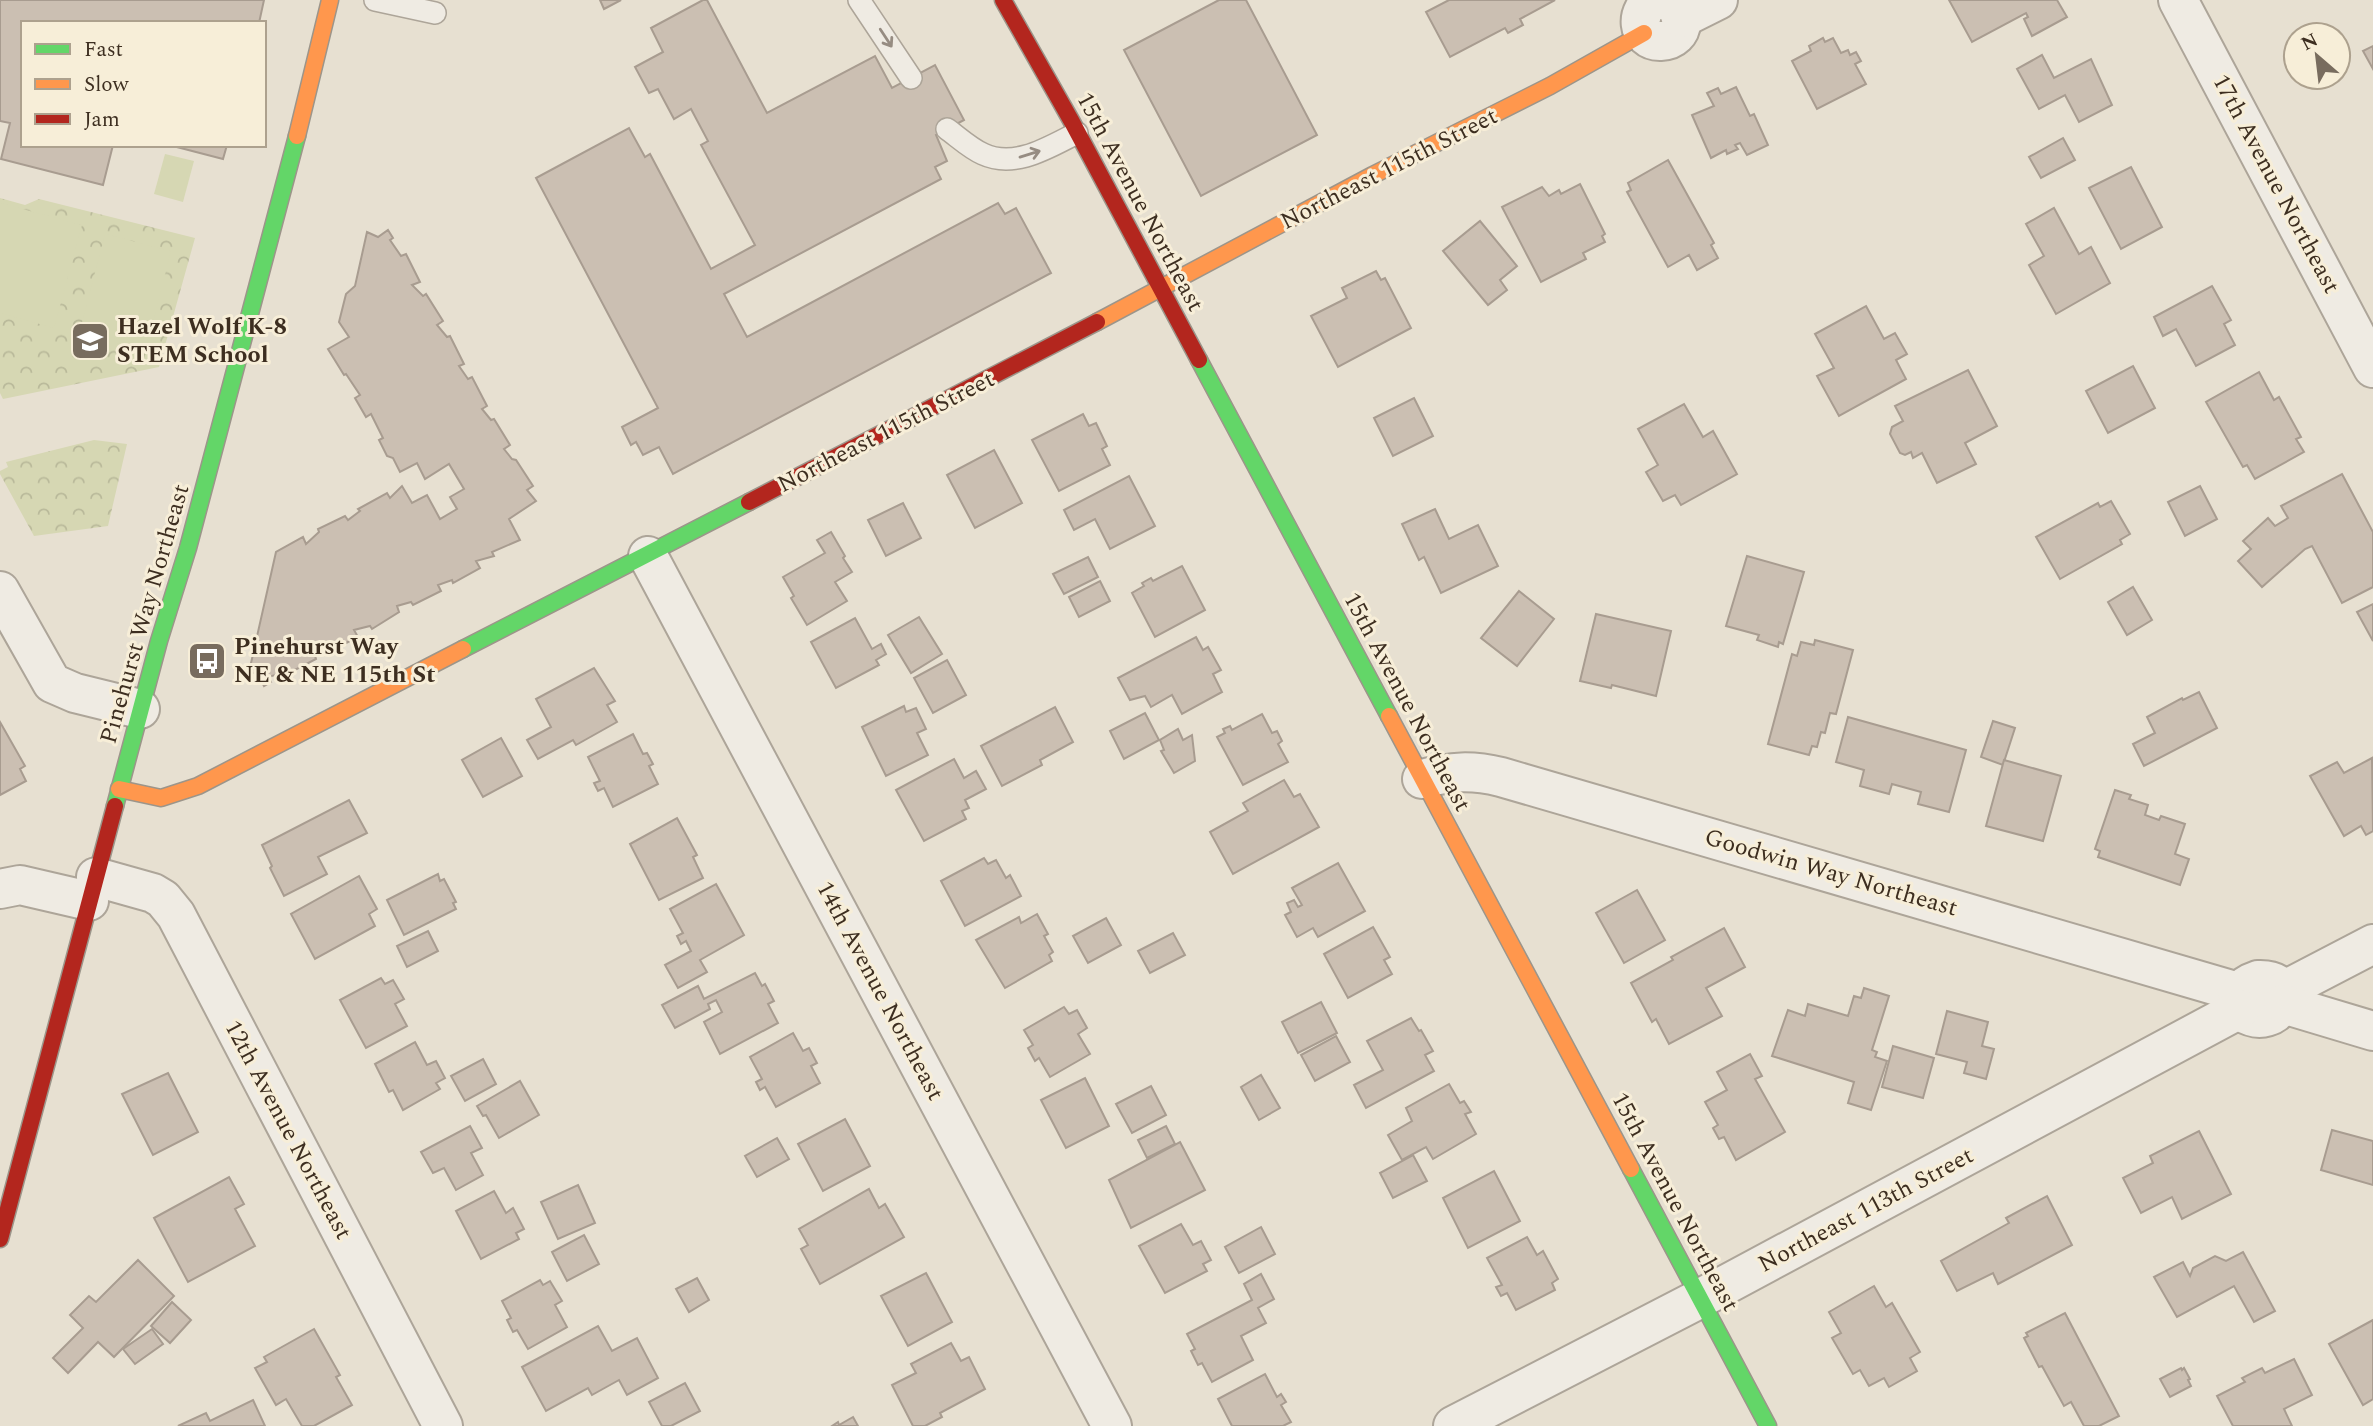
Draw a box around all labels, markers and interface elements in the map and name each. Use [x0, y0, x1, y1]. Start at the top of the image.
legend [21, 21, 266, 147]
north arrow [2282, 21, 2352, 91]
text: N [2296, 26, 2323, 59]
one-way arrow [879, 28, 893, 48]
text: Fast [84, 34, 123, 66]
street label: 17th Avenue Northeast [2203, 68, 2349, 300]
text: Slow [84, 69, 130, 101]
street label: 15th Avenue Northeast [1067, 86, 1213, 318]
street label: Northeast 115th Street [1274, 99, 1504, 239]
text: Jam [84, 104, 120, 136]
one-way arrow [1018, 146, 1040, 159]
place label: Hazel Wolf K-8 STEM School [117, 309, 287, 373]
school or university icon: Hazel Wolf K-8 STEM School [69, 320, 111, 362]
street label: Northeast 115th Street [771, 362, 1001, 502]
street label: Pinehurst Way Northeast [91, 480, 199, 748]
street label: 15th Avenue Northeast [1334, 586, 1480, 818]
place label: Pinehurst Way NE & NE 115th St [234, 629, 436, 693]
bus stop icon: Pinehurst Way NE & NE 115th St [186, 640, 228, 682]
street label: Goodwin Way Northeast [1700, 820, 1962, 926]
street label: 14th Avenue Northeast [807, 875, 953, 1107]
street label: 12th Avenue Northeast [215, 1014, 361, 1246]
street label: 15th Avenue Northeast [1602, 1086, 1748, 1318]
street label: Northeast 113th Street [1752, 1138, 1980, 1282]

